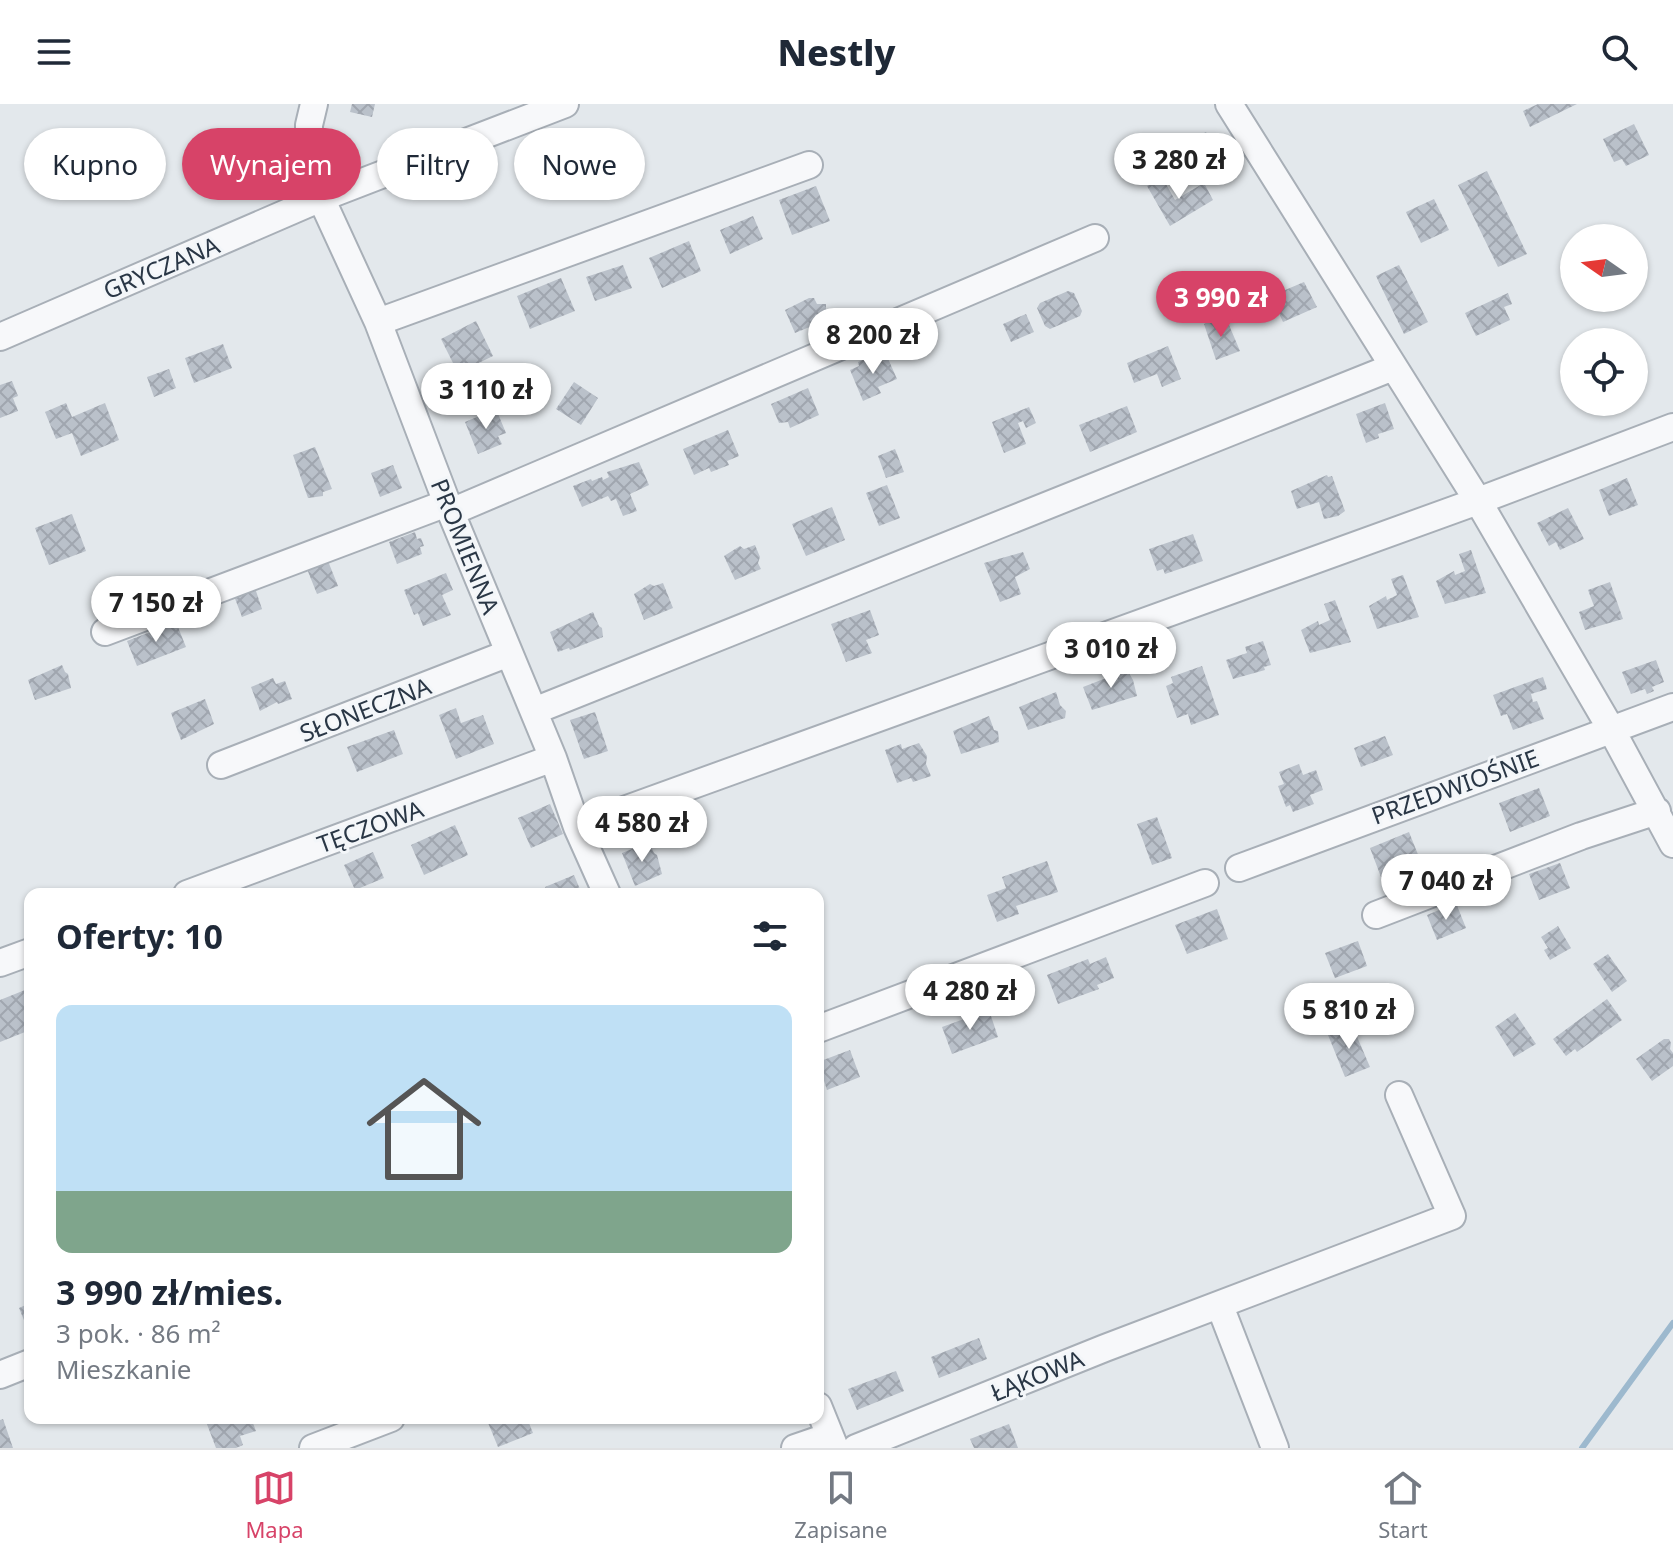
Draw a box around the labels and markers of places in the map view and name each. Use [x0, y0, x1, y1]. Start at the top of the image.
pin: 3 280 zł [1096, 133, 1262, 201]
pin: 3 990 zł [1138, 271, 1304, 339]
pin: 8 200 zł [790, 308, 956, 376]
pin: 3 110 zł [403, 363, 569, 431]
pin: 7 150 zł [73, 576, 239, 644]
pin: 3 010 zł [1028, 622, 1194, 690]
pin: 4 580 zł [559, 796, 725, 864]
pin: 7 040 zł [1363, 854, 1529, 922]
pin: 4 280 zł [887, 964, 1053, 1032]
pin: 5 810 zł [1266, 983, 1432, 1051]

